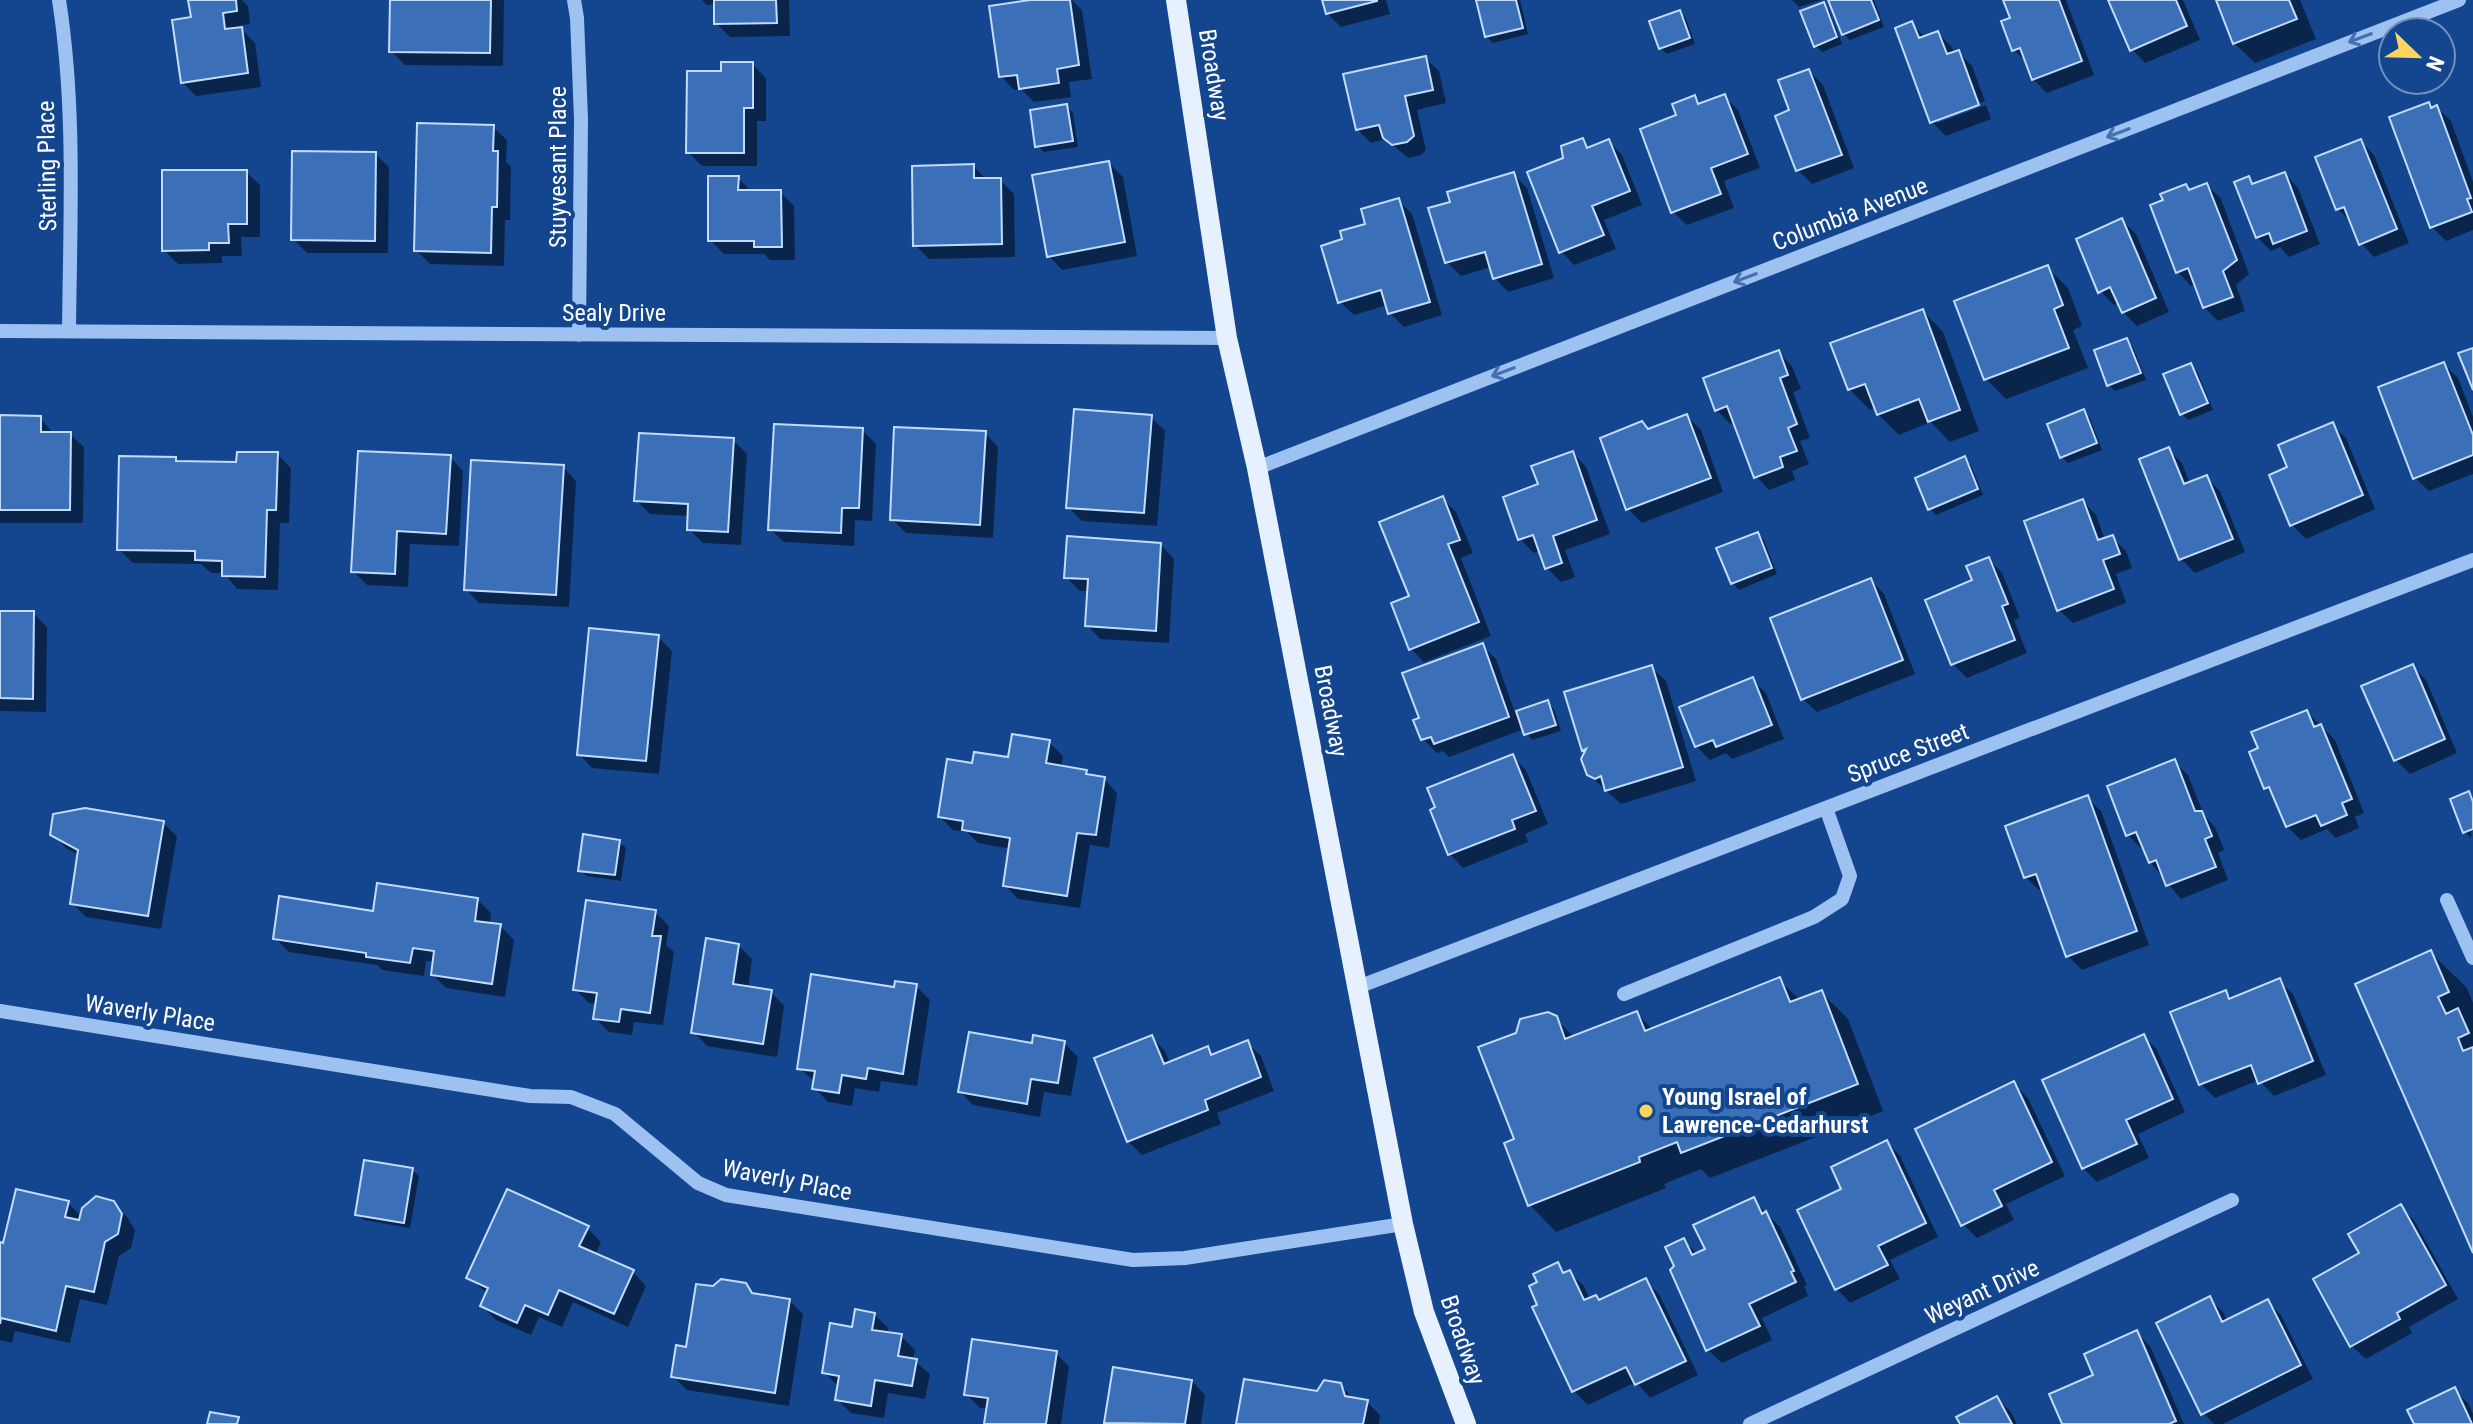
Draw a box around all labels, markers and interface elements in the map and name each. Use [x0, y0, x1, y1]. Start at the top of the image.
north arrow [2377, 16, 2457, 96]
street label: Broadway [1193, 27, 1235, 123]
one-way arrow [2348, 32, 2373, 47]
text: N [2421, 53, 2449, 75]
street label: Stuyvesant Place [544, 86, 572, 248]
street label: Sterling Place [32, 100, 62, 232]
one-way arrow [2106, 127, 2131, 141]
street label: Columbia Avenue [1768, 171, 1932, 257]
one-way arrow [1733, 272, 1758, 286]
street label: Sealy Drive [562, 299, 666, 327]
one-way arrow [1491, 366, 1516, 381]
street label: Broadway [1308, 663, 1354, 759]
street label: Spruce Street [1844, 717, 1972, 789]
street label: Waverly Place [83, 989, 217, 1037]
place label: Young Israel of Lawrence-Cedarhurst [1662, 1083, 1868, 1139]
marker: Young Israel of Lawrence-Cedarhurst [1637, 1102, 1655, 1120]
street label: Waverly Place [720, 1154, 854, 1206]
street label: Weyant Drive [1921, 1253, 2043, 1331]
street label: Broadway [1435, 1292, 1491, 1388]

